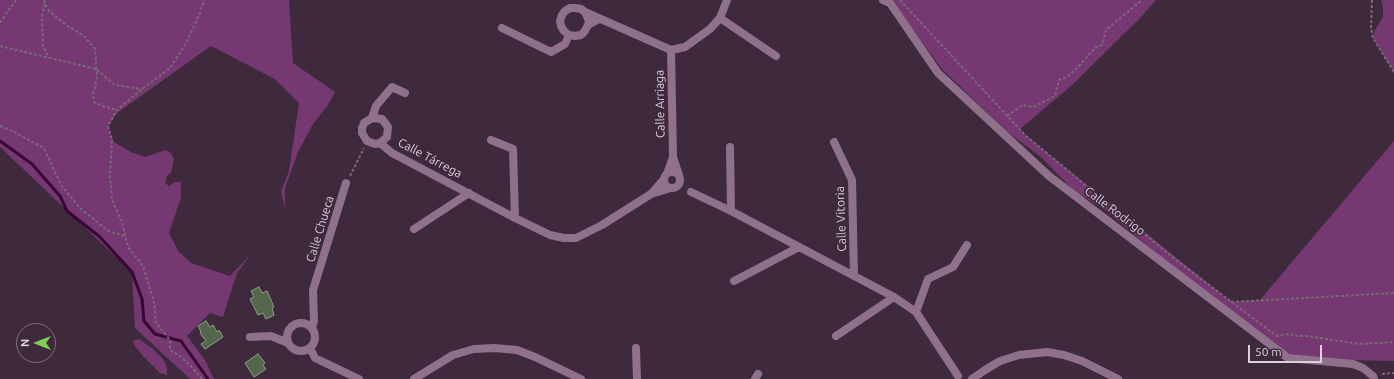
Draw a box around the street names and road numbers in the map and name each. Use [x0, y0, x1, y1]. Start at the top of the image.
street label: Calle Arriaga [652, 70, 668, 138]
street label: Calle Tárrega [396, 135, 464, 181]
street label: Calle Rodrigo [1082, 184, 1148, 238]
street label: Calle Vitoria [833, 186, 849, 252]
street label: Calle Chueca [303, 194, 337, 264]

